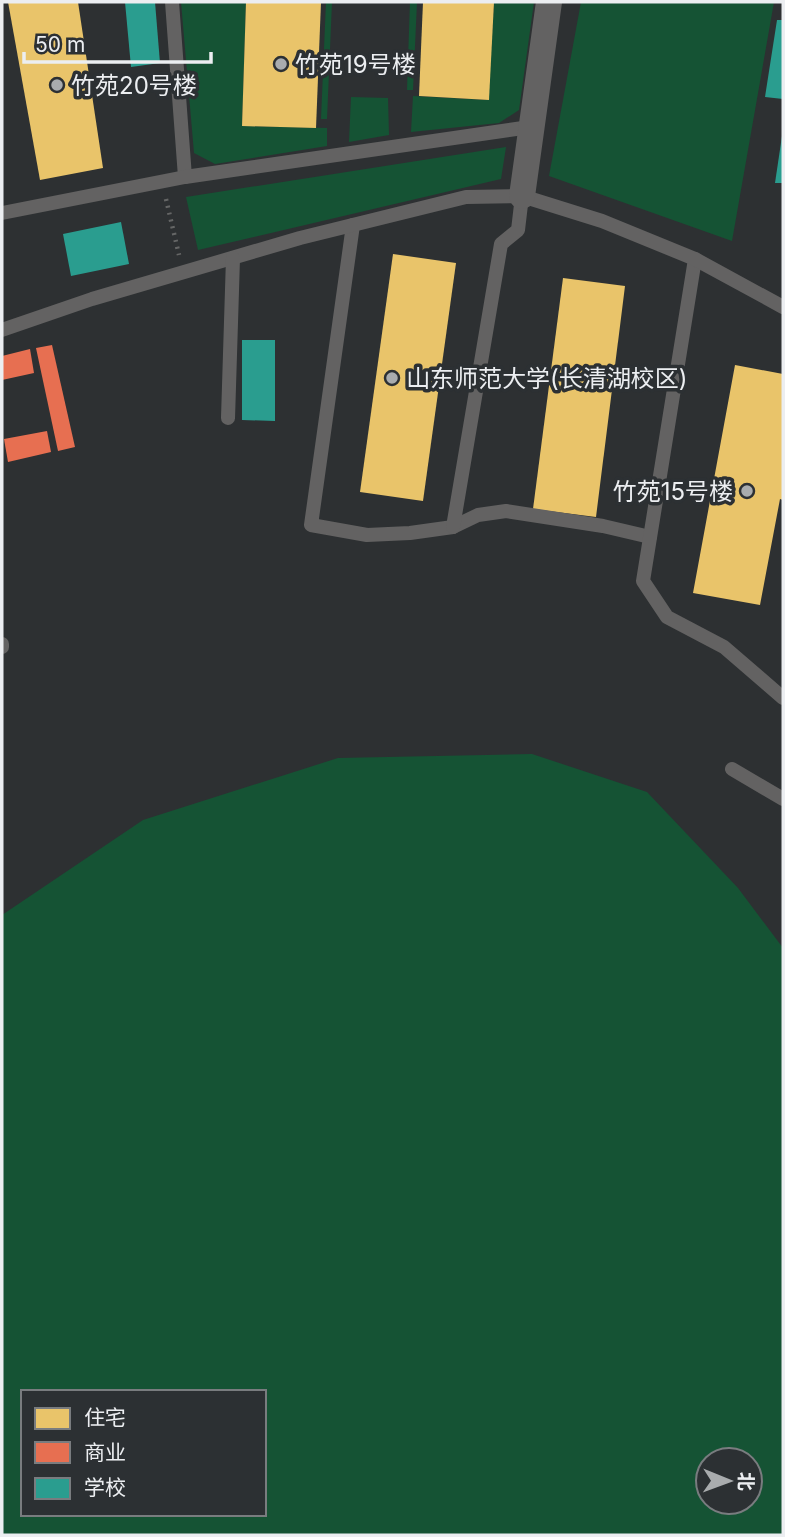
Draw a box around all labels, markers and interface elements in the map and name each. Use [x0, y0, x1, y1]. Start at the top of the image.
scale bar [24, 21, 212, 65]
text: 50 m [35, 32, 85, 57]
place label: 竹苑19号楼 [295, 50, 416, 79]
marker: 竹苑19号楼 [273, 56, 289, 72]
place label: 竹苑20号楼 [71, 71, 197, 100]
marker: 竹苑20号楼 [49, 77, 65, 93]
place label: 山东师范大学(长清湖校区) [406, 364, 688, 393]
marker: 山东师范大学(长清湖校区) [384, 370, 400, 386]
place label: 竹苑15号楼 [613, 477, 733, 506]
marker: 竹苑15号楼 [739, 483, 755, 499]
legend [21, 1390, 266, 1516]
text: 住宅 [84, 1405, 126, 1430]
text: 商业 [84, 1440, 126, 1465]
north arrow [694, 1446, 764, 1516]
text: 北 [734, 1472, 757, 1491]
text: 学校 [84, 1475, 126, 1500]

